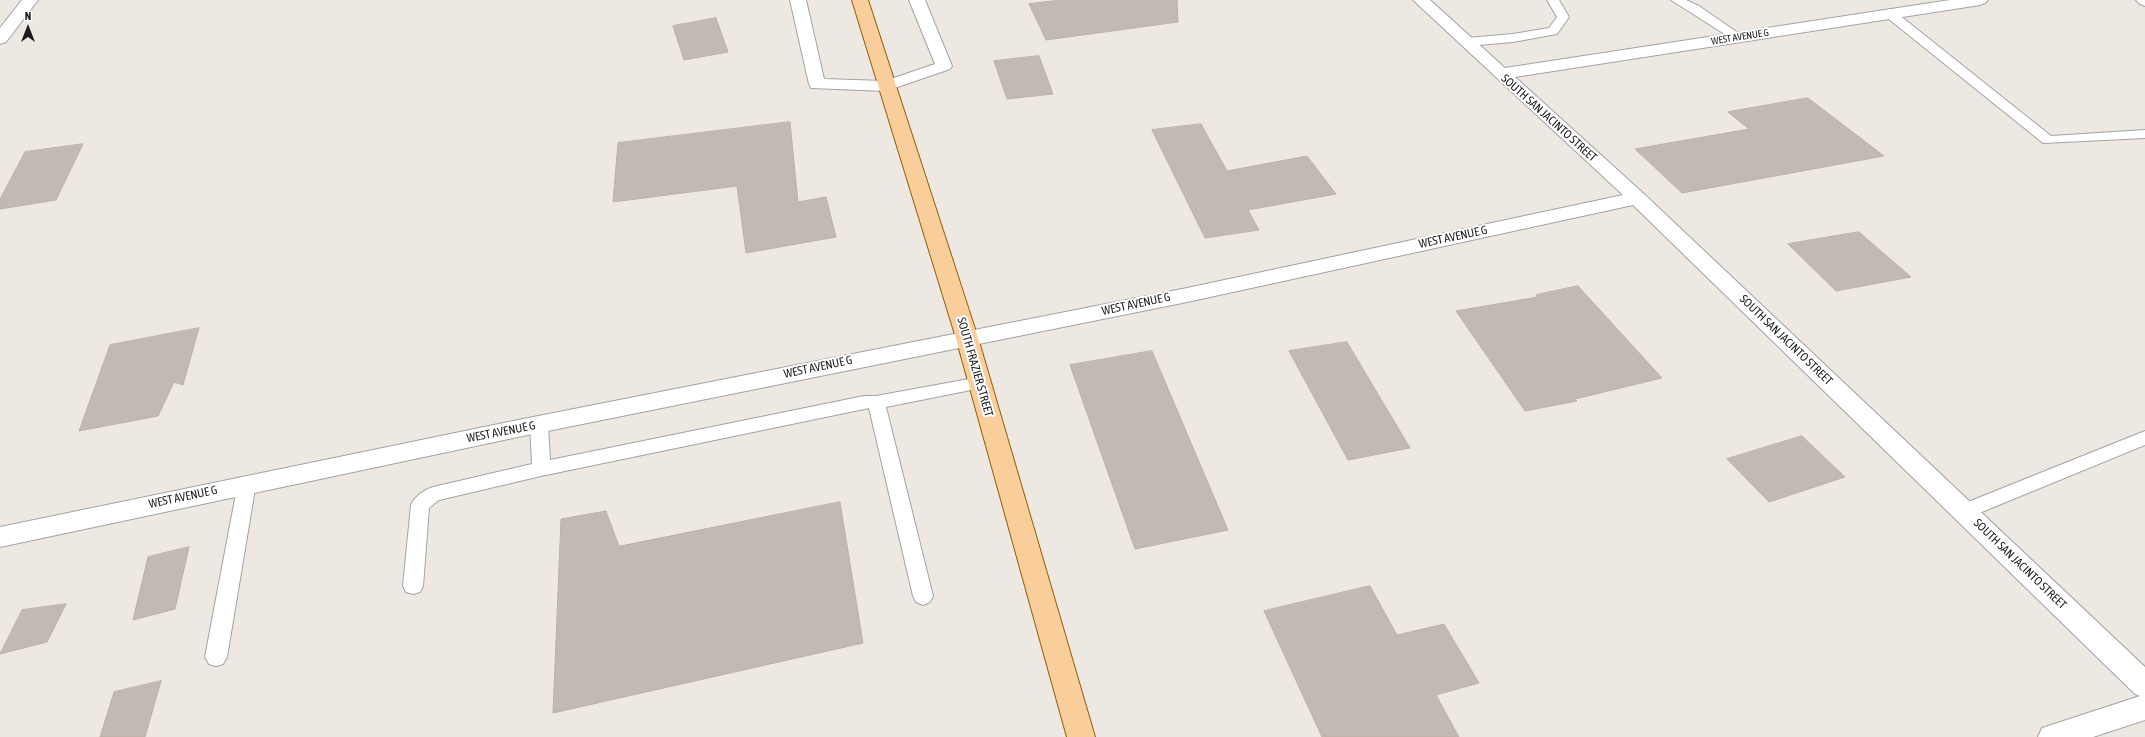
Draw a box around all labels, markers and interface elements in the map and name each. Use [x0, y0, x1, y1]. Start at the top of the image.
north arrow [8, 8, 48, 48]
text: N [25, 10, 31, 22]
street label: WEST AVENUE G [1710, 27, 1770, 47]
street label: SOUTH SAN JACINTO STREET [1498, 71, 1600, 165]
street label: WEST AVENUE G [1417, 223, 1489, 251]
street label: WEST AVENUE G [1100, 290, 1172, 318]
street label: SOUTH SAN JACINTO STREET [1737, 292, 1835, 388]
street label: SOUTH FRAZIER STREET [954, 316, 996, 418]
street label: WEST AVENUE G [782, 353, 854, 381]
street label: WEST AVENUE G [465, 418, 537, 446]
street label: WEST AVENUE G [147, 483, 219, 511]
street label: SOUTH SAN JACINTO STREET [1971, 516, 2069, 612]

